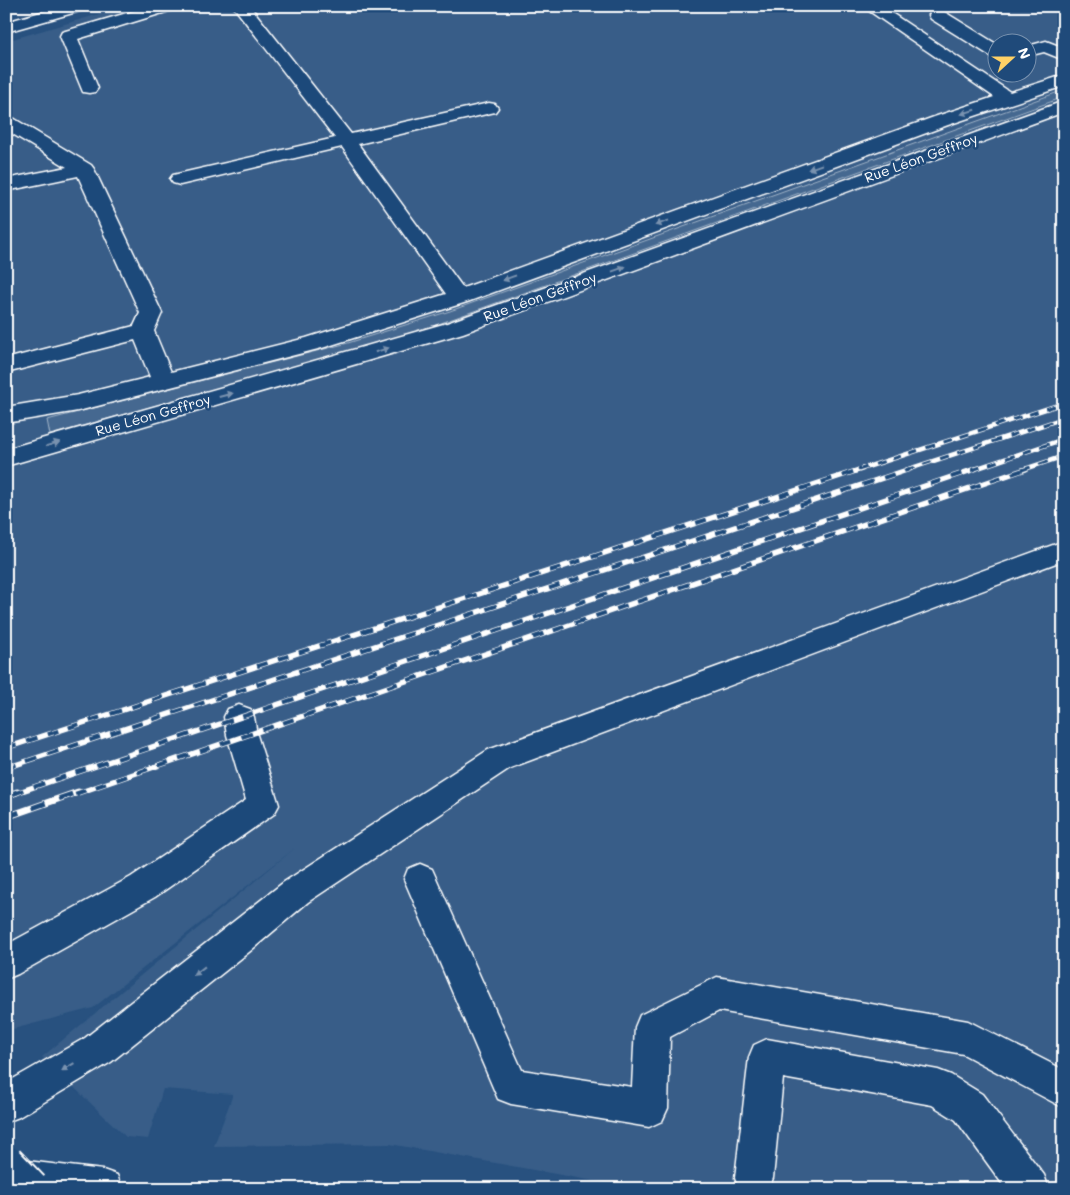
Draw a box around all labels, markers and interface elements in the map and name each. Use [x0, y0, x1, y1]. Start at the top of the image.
north arrow [988, 32, 1038, 82]
text: N [1014, 45, 1035, 62]
one-way arrow [960, 109, 975, 117]
street label: Rue Léon Geffroy [862, 128, 980, 187]
one-way arrow [807, 164, 822, 171]
one-way arrow [654, 219, 669, 227]
one-way arrow [612, 265, 627, 273]
street label: Rue Léon Geffroy [481, 267, 599, 326]
one-way arrow [501, 274, 516, 282]
one-way arrow [375, 346, 390, 354]
street label: Rue Léon Geffroy [93, 389, 213, 440]
one-way arrow [219, 390, 234, 398]
one-way arrow [46, 439, 61, 447]
one-way arrow [193, 965, 206, 976]
one-way arrow [62, 1063, 75, 1072]

